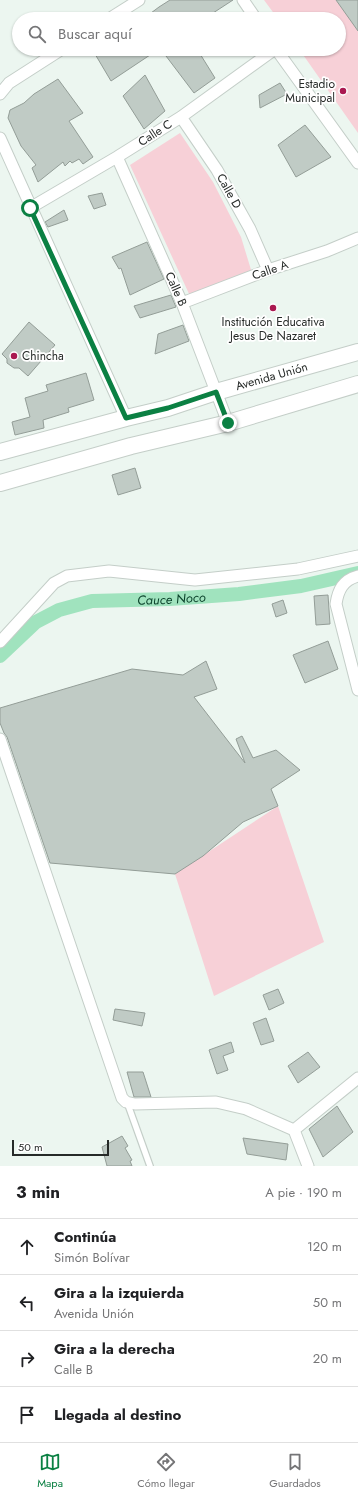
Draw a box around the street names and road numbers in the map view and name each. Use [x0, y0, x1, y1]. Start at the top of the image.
street label: Calle C [134, 115, 176, 151]
street label: Calle D [212, 170, 246, 212]
street label: Calle A [249, 255, 291, 285]
street label: Calle B [160, 269, 192, 309]
street label: Avenida Unión [233, 358, 310, 395]

